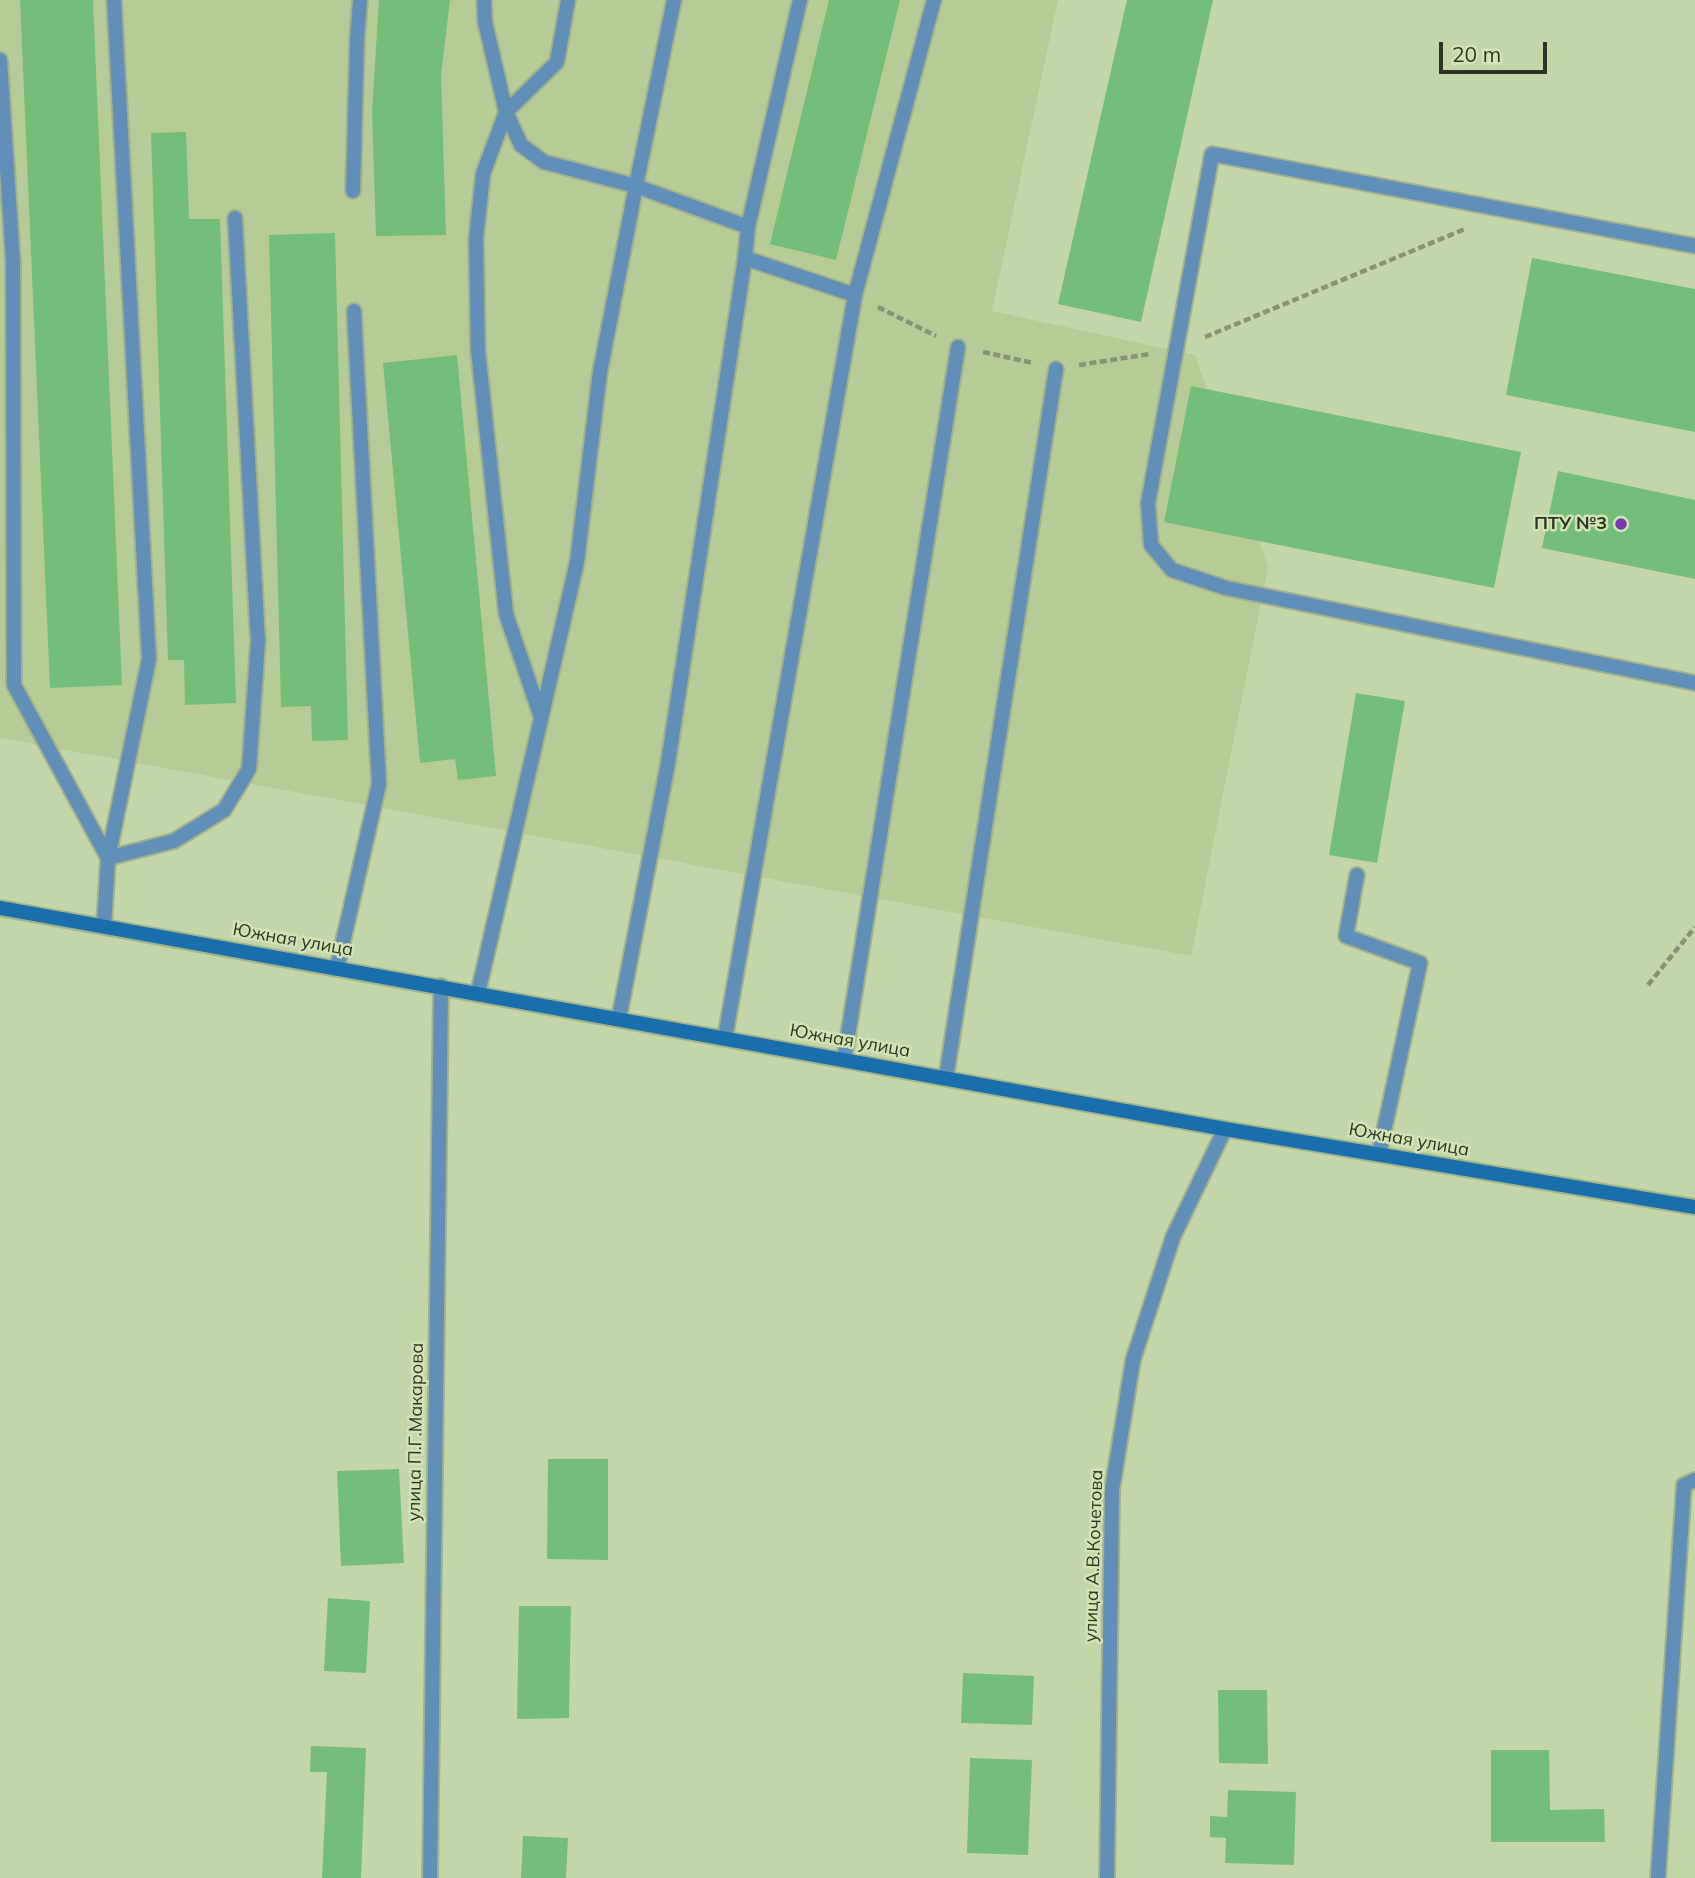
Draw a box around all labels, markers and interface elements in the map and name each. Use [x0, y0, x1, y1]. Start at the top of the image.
scale bar [1443, 28, 1552, 72]
text: 20 m [1452, 41, 1501, 67]
place label: ПТУ №3 [1534, 513, 1607, 535]
marker: ПТУ №3 [1613, 516, 1629, 532]
street label: Южная улица [231, 919, 355, 961]
street label: Южная улица [788, 1020, 912, 1062]
street label: Южная улица [1347, 1119, 1471, 1161]
street label: улица П.Г.Макарова [404, 1342, 428, 1522]
street label: улица А.В.Кочетова [1080, 1469, 1108, 1643]

